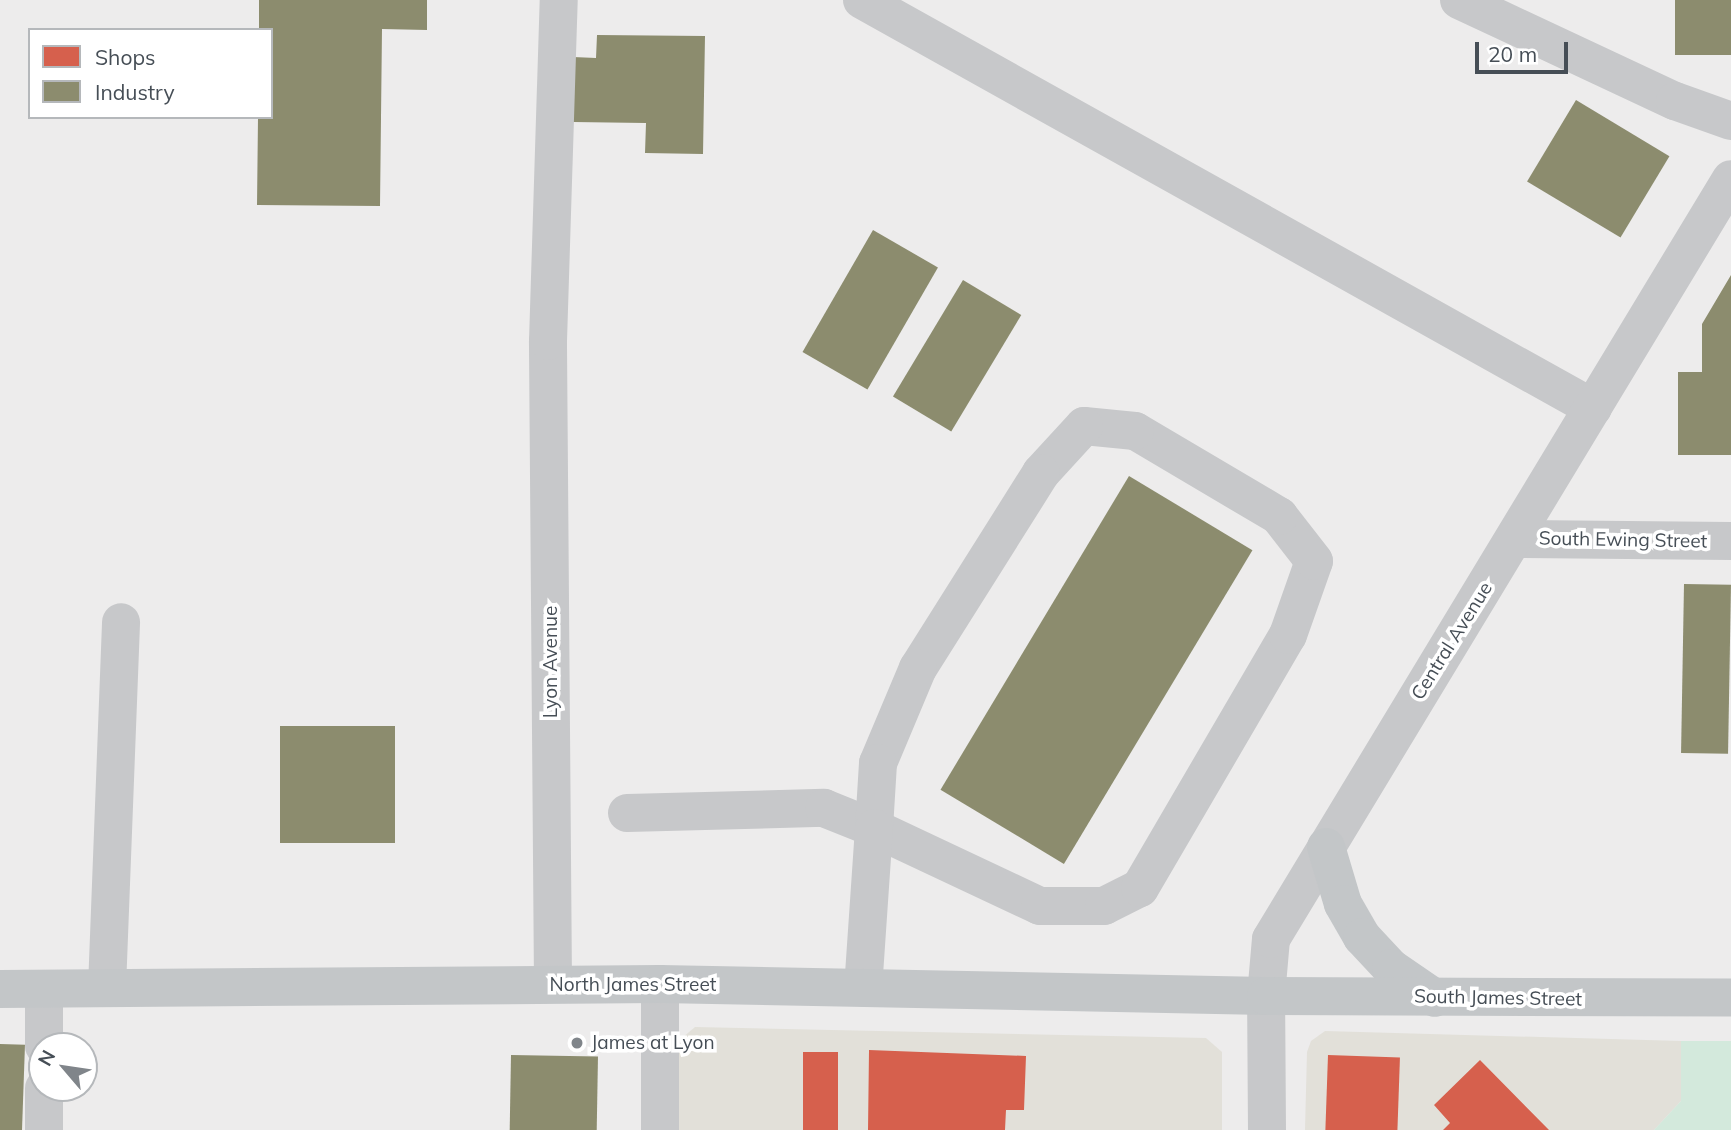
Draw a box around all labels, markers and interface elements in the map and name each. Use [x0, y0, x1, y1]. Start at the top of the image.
legend [28, 28, 273, 119]
scale bar [1479, 28, 1572, 72]
text: 20 m [1488, 41, 1537, 67]
text: Shops [95, 44, 155, 70]
text: Industry [95, 79, 175, 105]
street label: South Ewing Street [1539, 527, 1707, 553]
street label: Central Avenue [1407, 578, 1497, 704]
street label: Lyon Avenue [540, 606, 562, 718]
street label: North James Street [550, 974, 716, 996]
street label: South James Street [1414, 985, 1582, 1011]
north arrow [28, 1032, 98, 1102]
place label: James at Lyon [591, 1032, 715, 1054]
marker: James at Lyon [569, 1035, 585, 1051]
text: N [32, 1046, 60, 1070]

